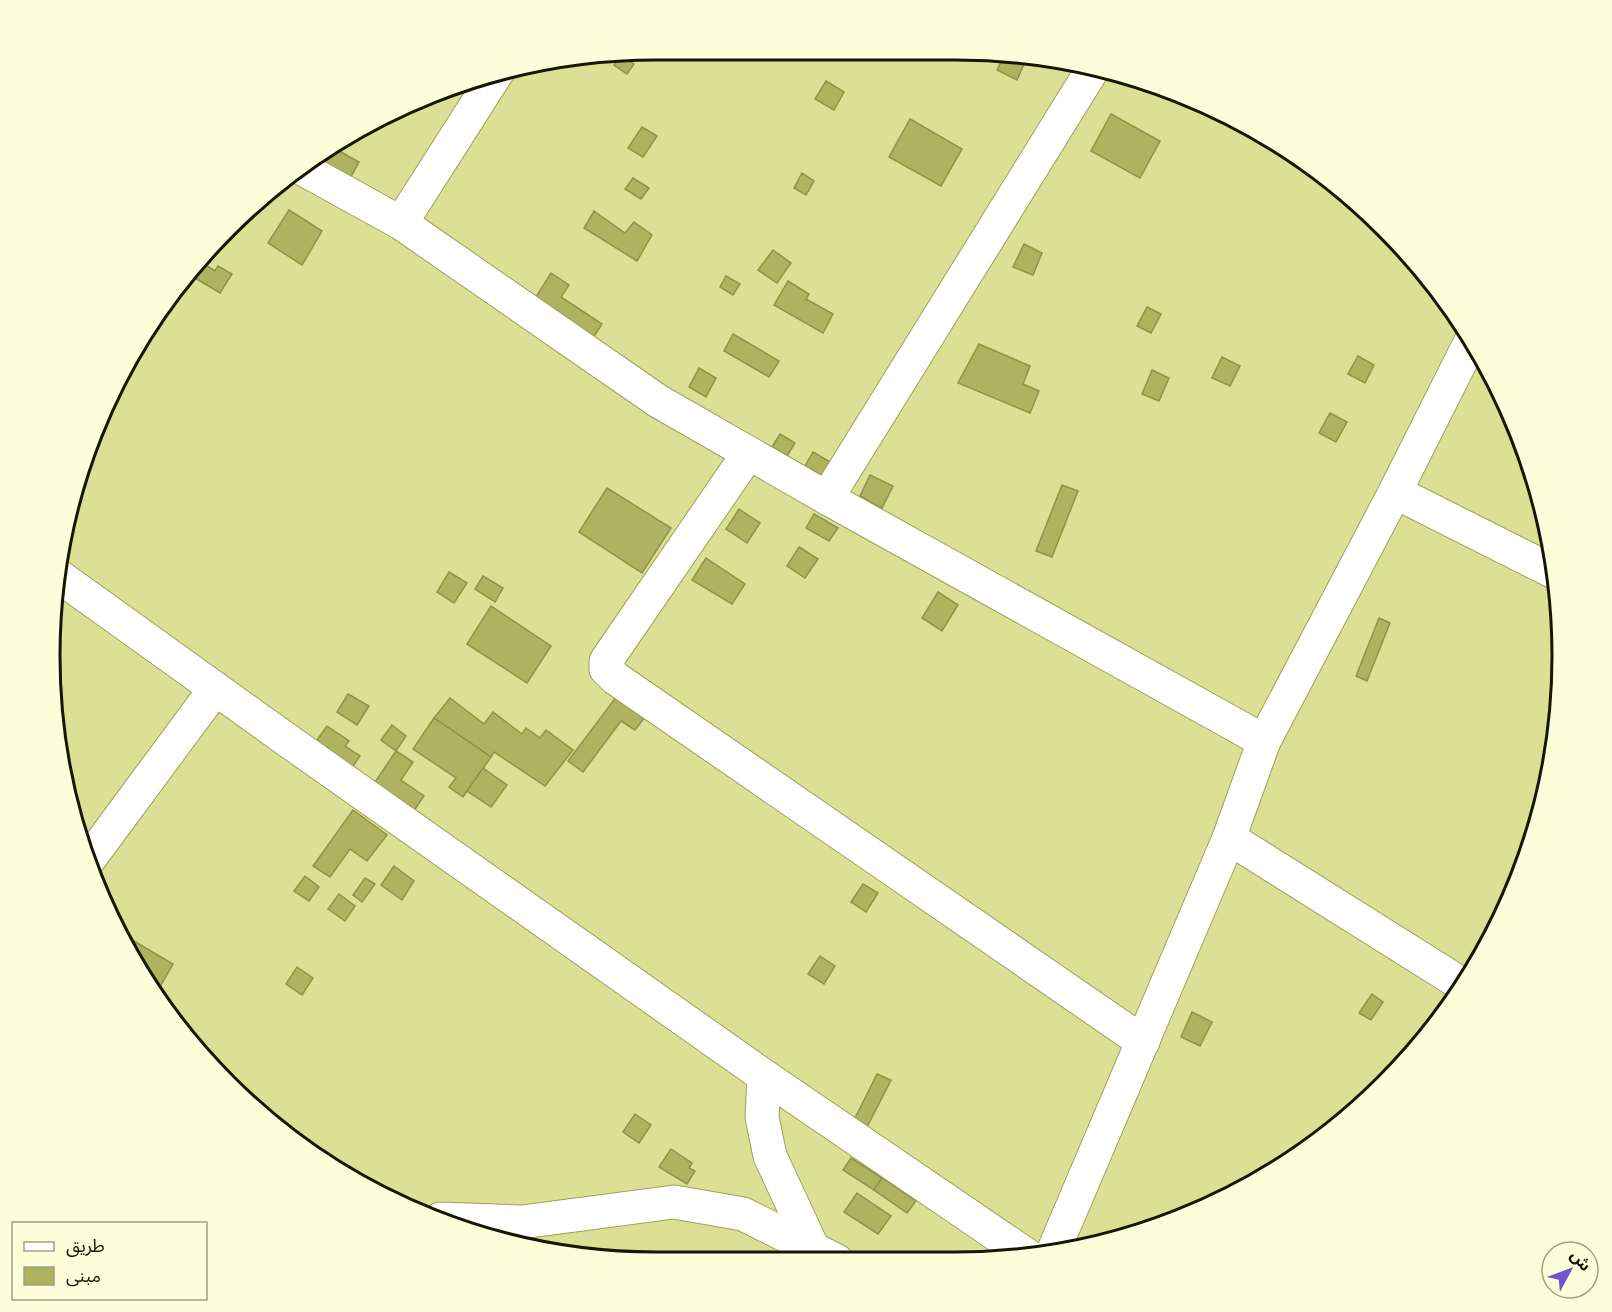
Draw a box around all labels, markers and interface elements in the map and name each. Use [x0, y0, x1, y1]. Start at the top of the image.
legend [12, 1222, 207, 1300]
text: طريق [66, 1235, 105, 1257]
north arrow [1540, 1240, 1600, 1300]
text: ش [1567, 1246, 1595, 1275]
text: مبنى [66, 1265, 101, 1287]

